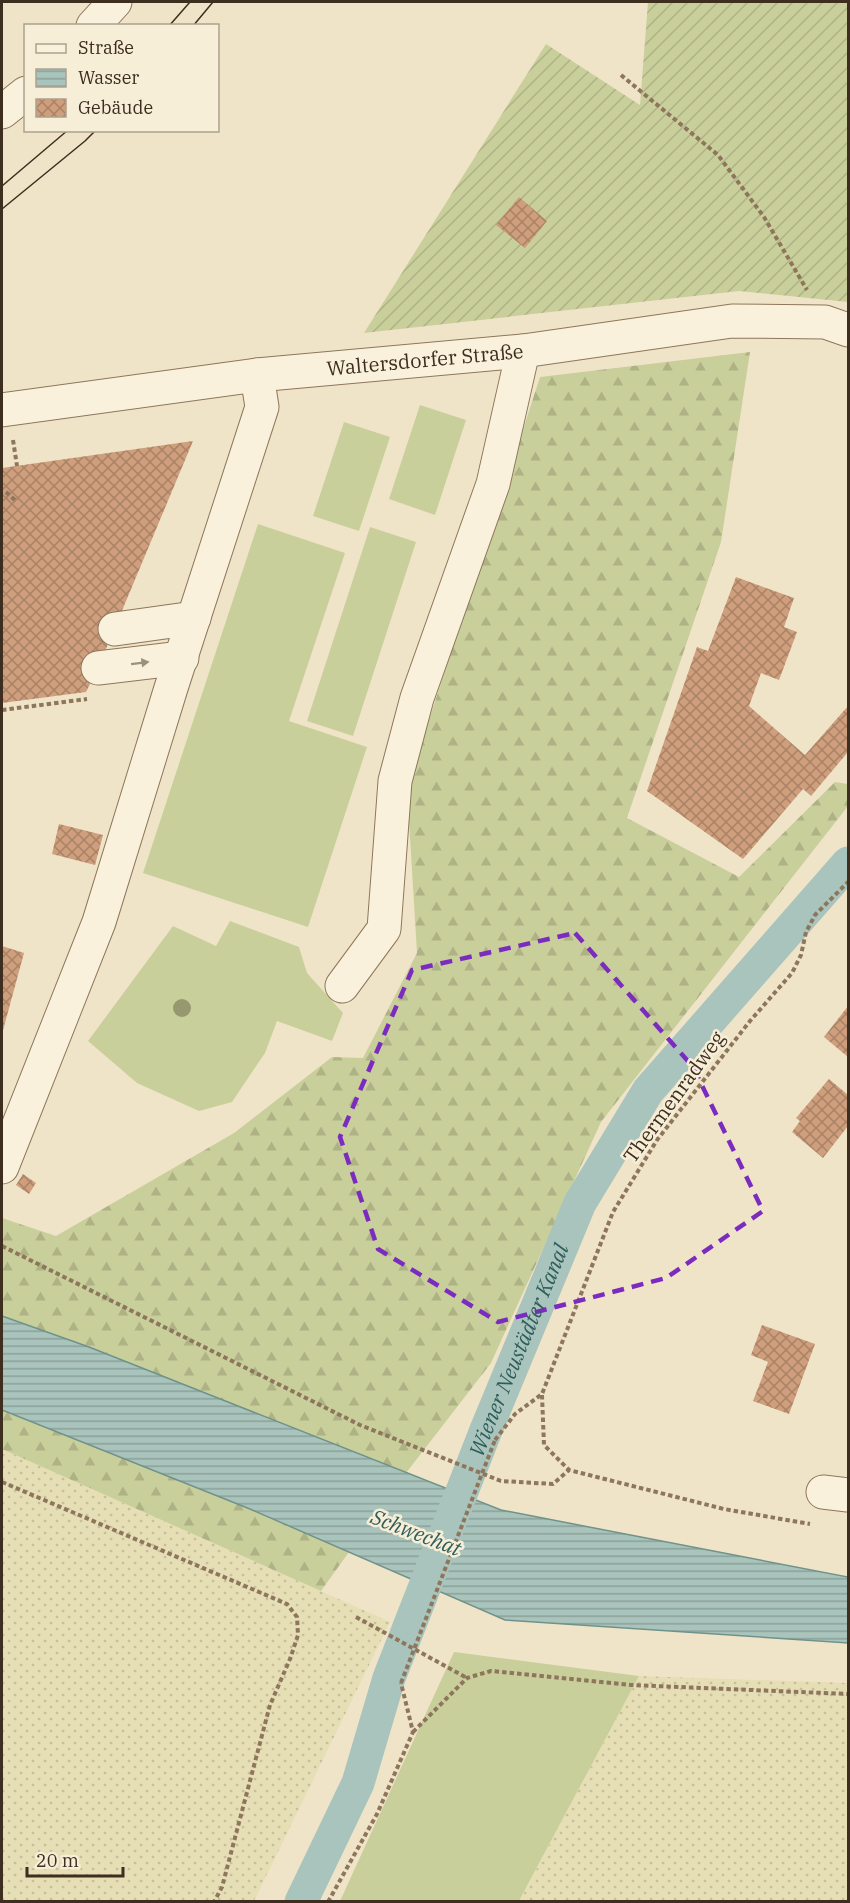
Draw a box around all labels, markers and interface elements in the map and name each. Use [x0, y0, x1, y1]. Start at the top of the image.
legend [24, 24, 219, 132]
text: Straße [78, 36, 134, 59]
text: Wasser [78, 66, 139, 89]
text: Gebäude [78, 96, 153, 119]
street label: Waltersdorfer Straße [325, 337, 524, 382]
one-way arrow [131, 658, 150, 668]
street label: Thermenradweg [617, 1025, 731, 1168]
water label: Wiener Neustädter Kanal [462, 1238, 575, 1460]
water label: Schwechat [366, 1502, 466, 1562]
scale bar [27, 1840, 123, 1878]
text: 20 m [36, 1849, 79, 1872]

